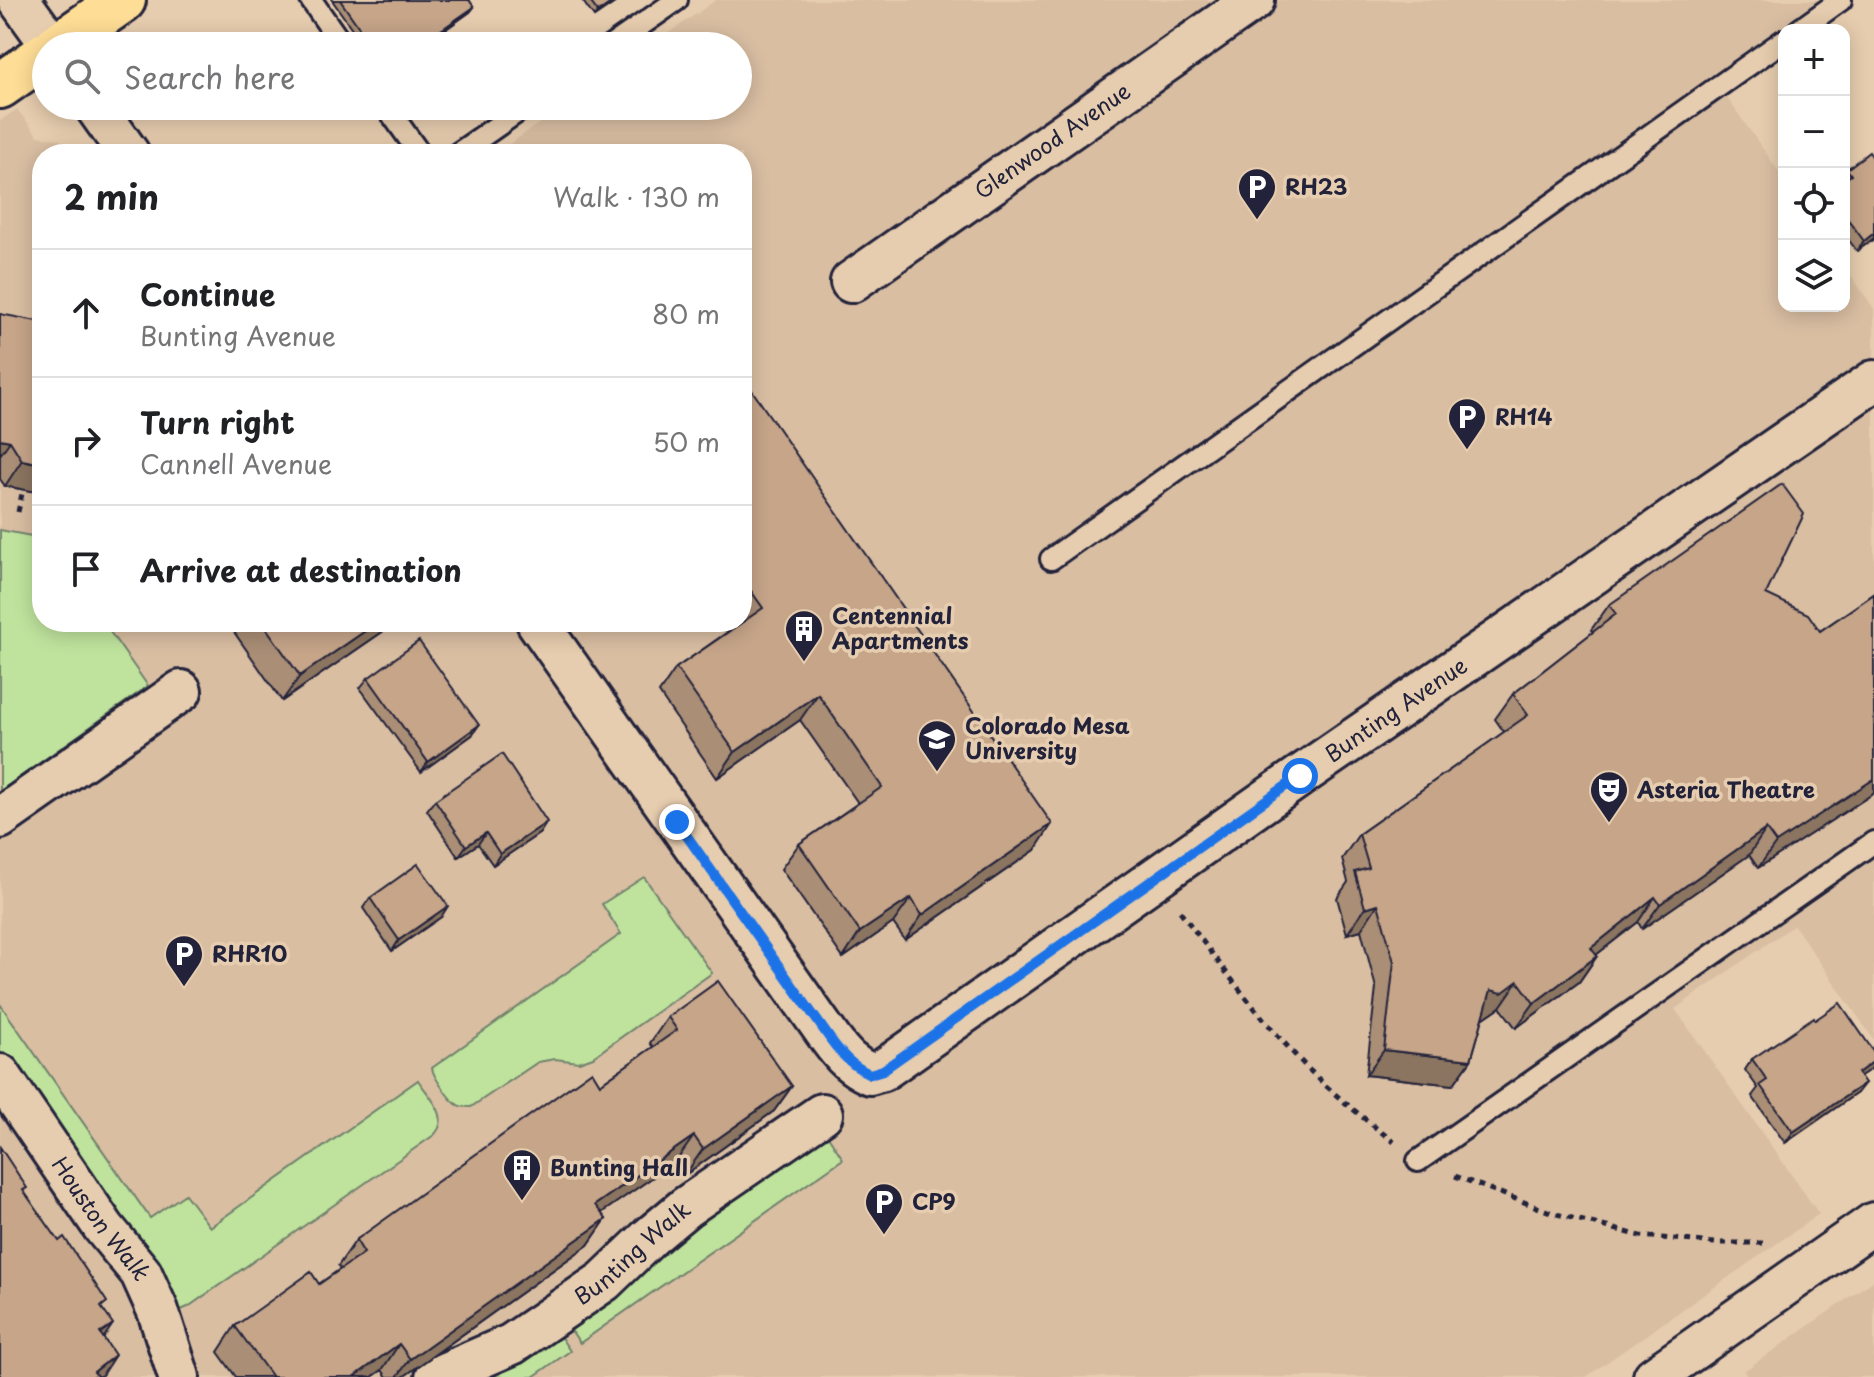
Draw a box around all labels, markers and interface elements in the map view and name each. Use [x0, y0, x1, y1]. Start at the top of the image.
map controls [1778, 24, 1850, 312]
button: + [1778, 24, 1850, 96]
search box [32, 32, 752, 120]
icon: search [60, 54, 104, 98]
text: Search here [124, 54, 296, 99]
street label: Glenwood Avenue [967, 74, 1136, 206]
button: − [1778, 96, 1850, 168]
parking icon: RH23 [1236, 166, 1278, 221]
button: locate [1778, 168, 1850, 240]
place label: RH23 [1285, 169, 1347, 202]
text: 2 min [64, 170, 159, 222]
text: Walk · 130 m [553, 177, 720, 216]
button: layers [1778, 240, 1850, 312]
text: Continue [140, 271, 275, 316]
icon: ahead [64, 291, 108, 335]
text: 80 m [652, 294, 720, 333]
text: Bunting Avenue [140, 316, 336, 355]
parking icon: RH14 [1446, 396, 1488, 451]
text: Turn right [140, 399, 295, 444]
place label: RH14 [1495, 399, 1552, 432]
icon: right [64, 419, 108, 463]
text: 50 m [653, 422, 720, 461]
text: Cannell Avenue [140, 444, 332, 483]
icon: arrive [64, 547, 108, 591]
text: Arrive at destination [140, 547, 462, 592]
place label: Centennial Apartments [832, 598, 969, 656]
building icon: Centennial Apartments [783, 608, 825, 663]
street label: Bunting Avenue [1318, 648, 1473, 769]
place label: Colorado Mesa University [965, 708, 1130, 766]
school or university icon: Colorado Mesa University [916, 718, 958, 773]
route start [1282, 758, 1318, 794]
theatre icon: Asteria Theatre [1588, 769, 1630, 824]
place label: Asteria Theatre [1636, 772, 1815, 805]
route end [659, 804, 695, 840]
parking icon: RHR10 [163, 933, 205, 988]
place label: RHR10 [212, 936, 287, 969]
building icon: Bunting Hall [501, 1147, 543, 1202]
street label: Houston Walk [45, 1149, 160, 1285]
place label: Bunting Hall [550, 1150, 688, 1183]
parking icon: CP9 [863, 1181, 905, 1236]
place label: CP9 [912, 1184, 956, 1217]
street label: Bunting Walk [567, 1192, 697, 1312]

